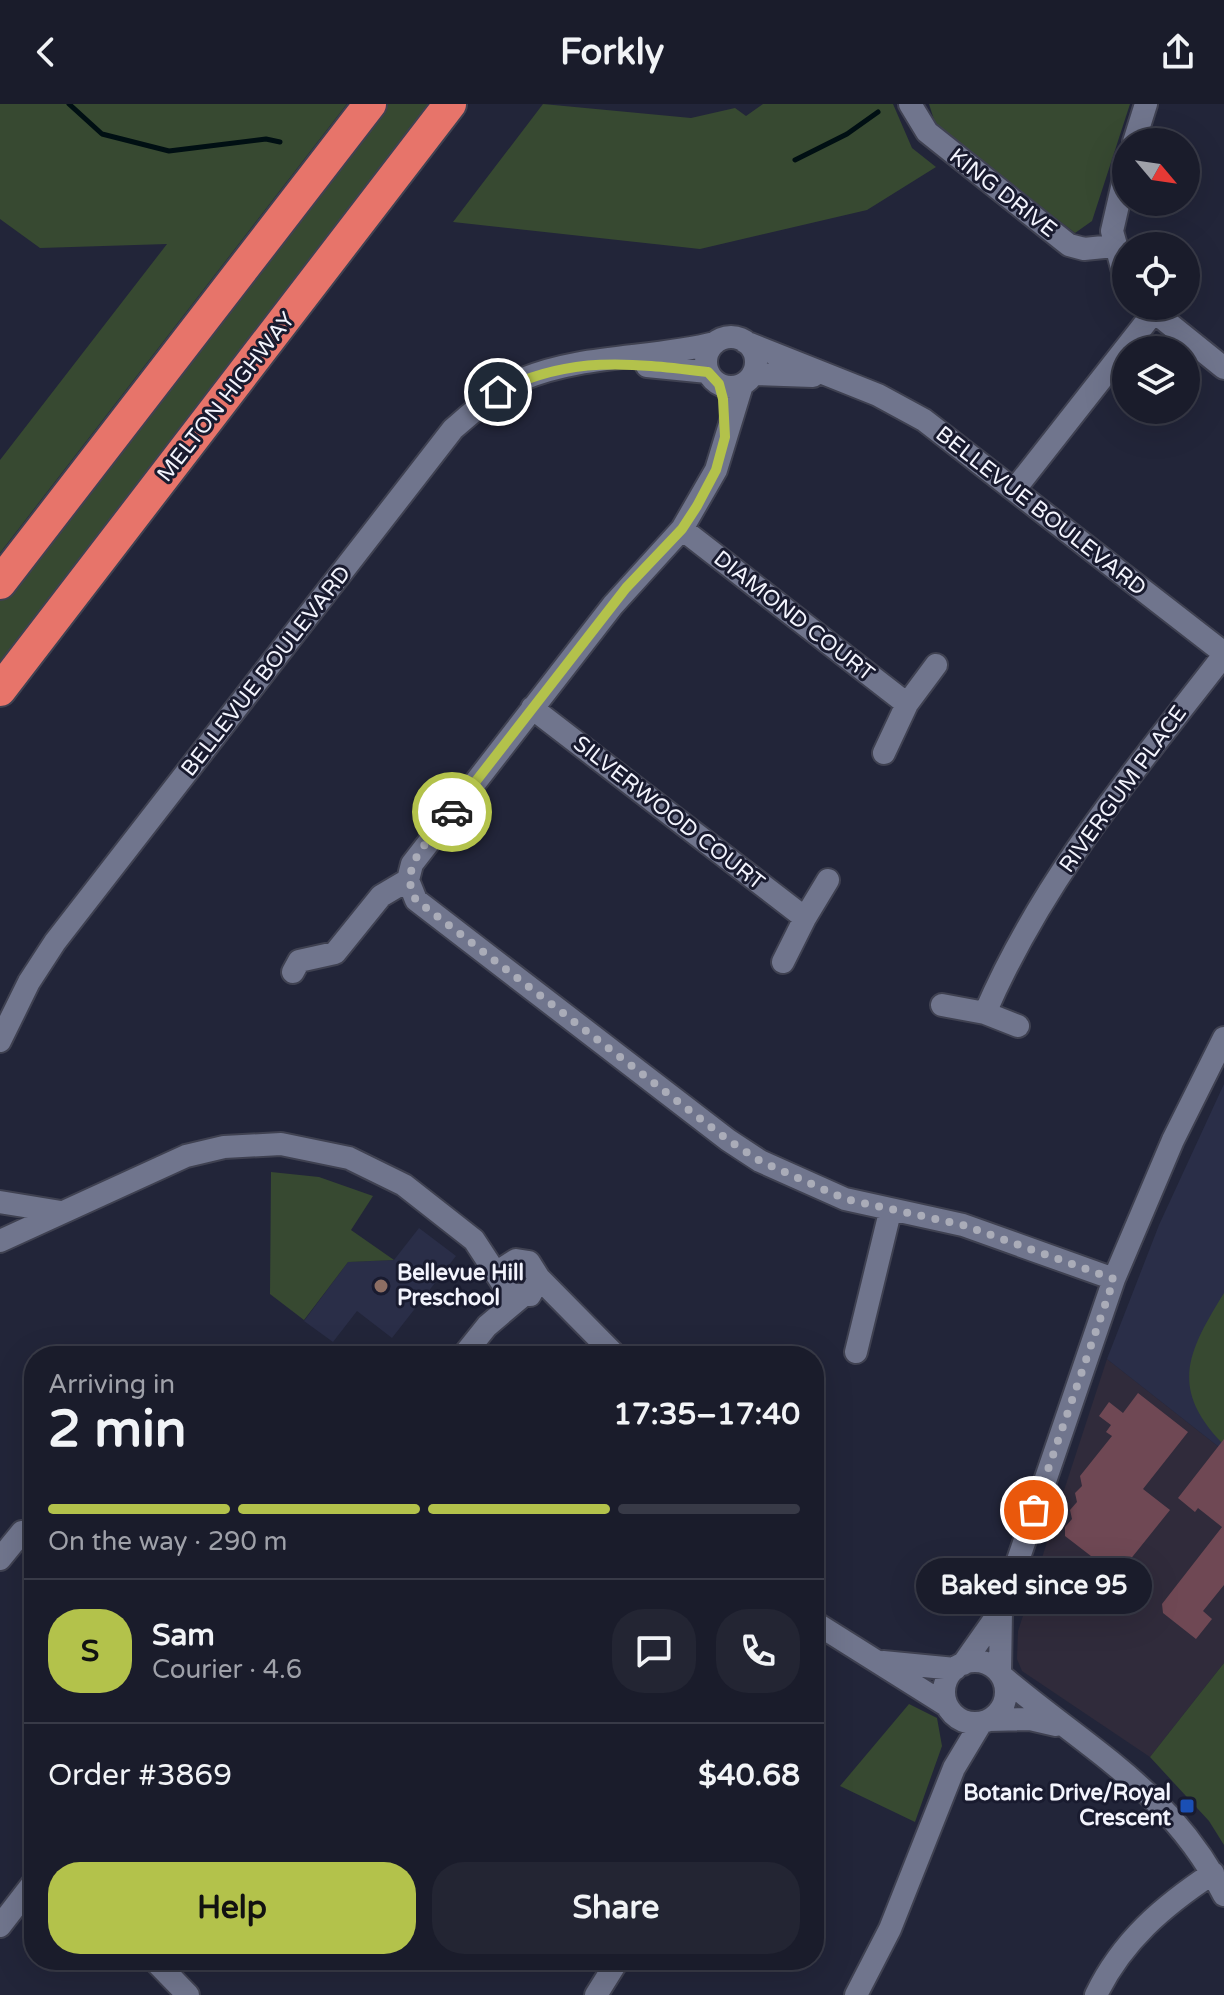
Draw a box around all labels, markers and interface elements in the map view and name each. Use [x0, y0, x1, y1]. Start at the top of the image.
icon: back [24, 30, 68, 74]
icon: share [1156, 30, 1200, 74]
text: Forkly [560, 31, 664, 74]
north arrow [1112, 128, 1200, 216]
map controls [1112, 128, 1200, 424]
street label: KING DRIVE [944, 143, 1062, 243]
button: locate [1112, 232, 1200, 320]
street label: MELTON HIGHWAY [152, 307, 300, 487]
button: layers [1112, 336, 1200, 424]
pin [464, 358, 532, 426]
icon: home [476, 370, 520, 414]
street label: BELLEVUE BOULEVARD [931, 421, 1151, 601]
street label: DIAMOND COURT [709, 545, 880, 687]
street label: BELLEVUE BOULEVARD [176, 561, 356, 781]
street label: RIVERGUM PLACE [1054, 701, 1192, 877]
street label: SILVERWOOD COURT [568, 730, 770, 896]
courier [412, 772, 492, 852]
icon: car [430, 790, 474, 834]
place label: Bellevue Hill Preschool [397, 1260, 524, 1311]
marker: Bellevue Hill Preschool [372, 1277, 390, 1295]
text: Arriving in [48, 1369, 175, 1400]
text: 17:35–17:40 [613, 1396, 800, 1433]
text: 2 min [48, 1398, 187, 1461]
pin [1000, 1476, 1068, 1544]
icon: bag [1012, 1488, 1056, 1532]
text: On the way · 290 m [48, 1526, 287, 1557]
callout: Baked since 95 [916, 1558, 1152, 1614]
text: Baked since 95 [940, 1570, 1128, 1601]
button: chat [612, 1609, 696, 1693]
button: phone [716, 1609, 800, 1693]
text: Sam [152, 1617, 215, 1654]
text: S [81, 1633, 99, 1670]
text: Courier · 4.6 [152, 1654, 302, 1685]
text: Order #3869 [48, 1757, 232, 1794]
text: $40.68 [698, 1757, 800, 1794]
place label: Botanic Drive/Royal Crescent [963, 1780, 1172, 1831]
marker: Botanic Drive/Royal Crescent [1178, 1797, 1196, 1815]
button: Help [48, 1862, 416, 1954]
button: Share [432, 1862, 800, 1954]

